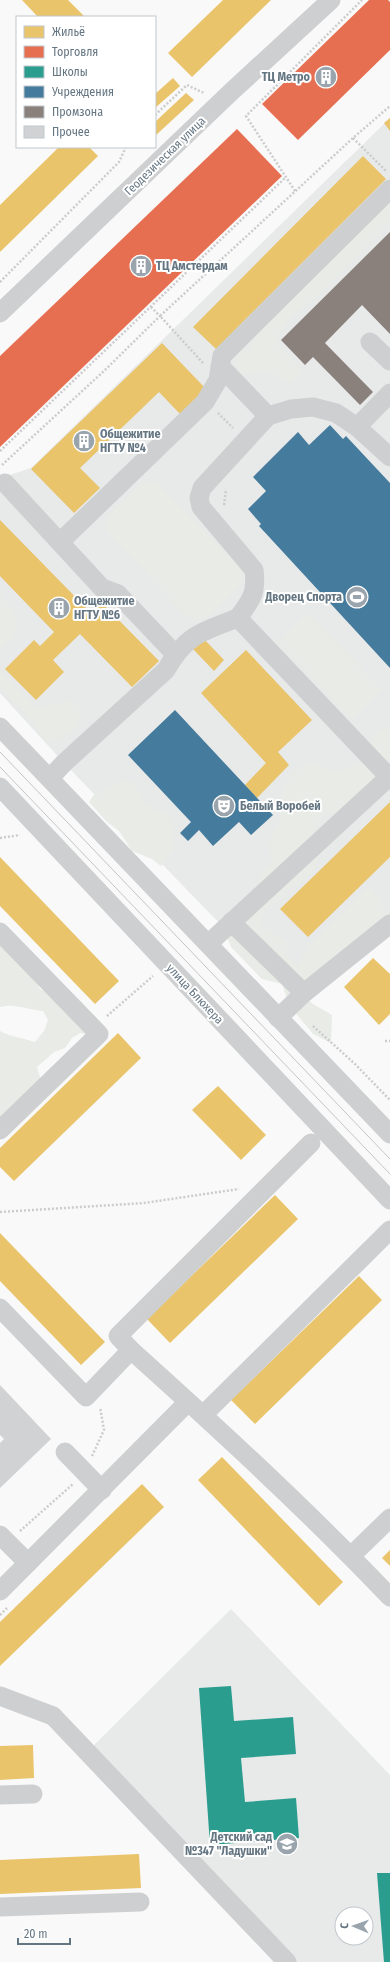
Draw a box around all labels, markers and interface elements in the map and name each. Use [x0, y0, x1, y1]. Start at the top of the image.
legend [16, 16, 156, 148]
text: Жильё [52, 25, 85, 39]
text: Торговля [52, 45, 98, 59]
building icon: ТЦ Метро [313, 64, 339, 90]
text: Школы [52, 65, 88, 79]
place label: ТЦ Метро [262, 70, 311, 84]
text: Учреждения [51, 85, 114, 99]
text: Промзона [52, 105, 103, 119]
street label: Геодезическая улица [122, 114, 208, 198]
text: Прочее [52, 125, 90, 139]
building icon: ТЦ Амстердам [128, 253, 154, 279]
place label: ТЦ Амстердам [156, 259, 228, 273]
place label: Общежитие НГТУ №4 [100, 427, 161, 455]
building icon: Общежитие НГТУ №4 [71, 428, 97, 454]
sports icon: Дворец Спорта [344, 584, 370, 610]
place label: Дворец Спорта [264, 590, 342, 604]
place label: Общежитие НГТУ №6 [74, 594, 135, 622]
building icon: Общежитие НГТУ №6 [46, 595, 72, 621]
theatre icon: Белый Воробей [211, 793, 237, 819]
place label: Белый Воробей [240, 799, 321, 813]
street label: улица Блюхера [164, 961, 226, 1027]
place label: Детский сад №347 "Ладушки" [185, 1830, 272, 1858]
school or university icon: Детский сад №347 "Ладушки" [274, 1831, 300, 1857]
north arrow [334, 1906, 374, 1946]
scale bar [18, 1920, 70, 1946]
text: С [338, 1922, 351, 1929]
text: 20 m [24, 1927, 48, 1941]

